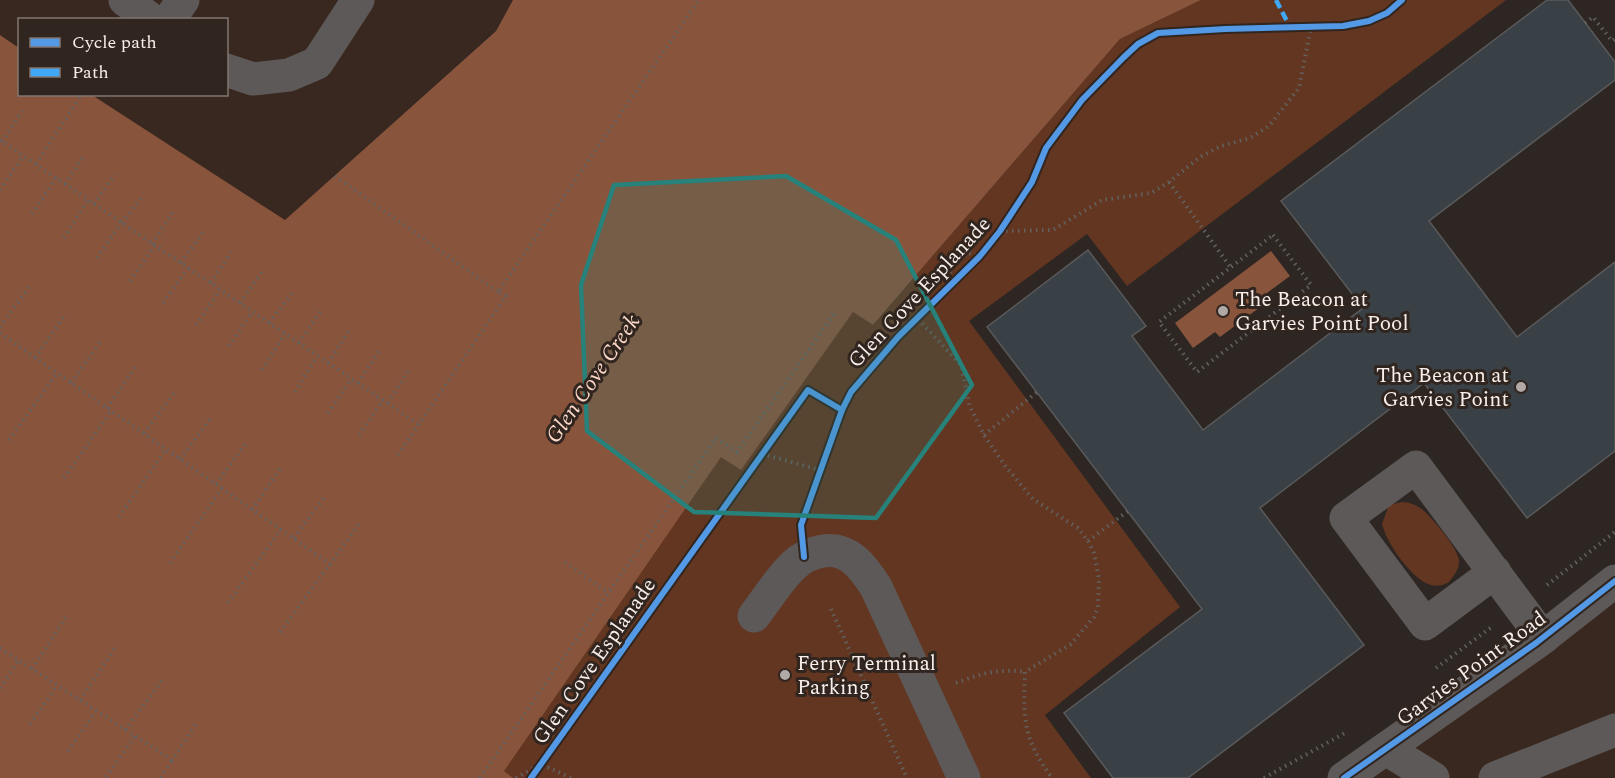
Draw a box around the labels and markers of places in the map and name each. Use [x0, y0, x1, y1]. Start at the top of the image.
place label: The Beacon at Garvies Point Pool [1235, 284, 1409, 340]
marker: The Beacon at Garvies Point Pool [1216, 304, 1230, 318]
place label: The Beacon at Garvies Point [1376, 360, 1509, 416]
marker: The Beacon at Garvies Point [1514, 380, 1528, 394]
place label: Ferry Terminal Parking [797, 648, 936, 704]
marker: Ferry Terminal Parking [778, 668, 792, 682]

